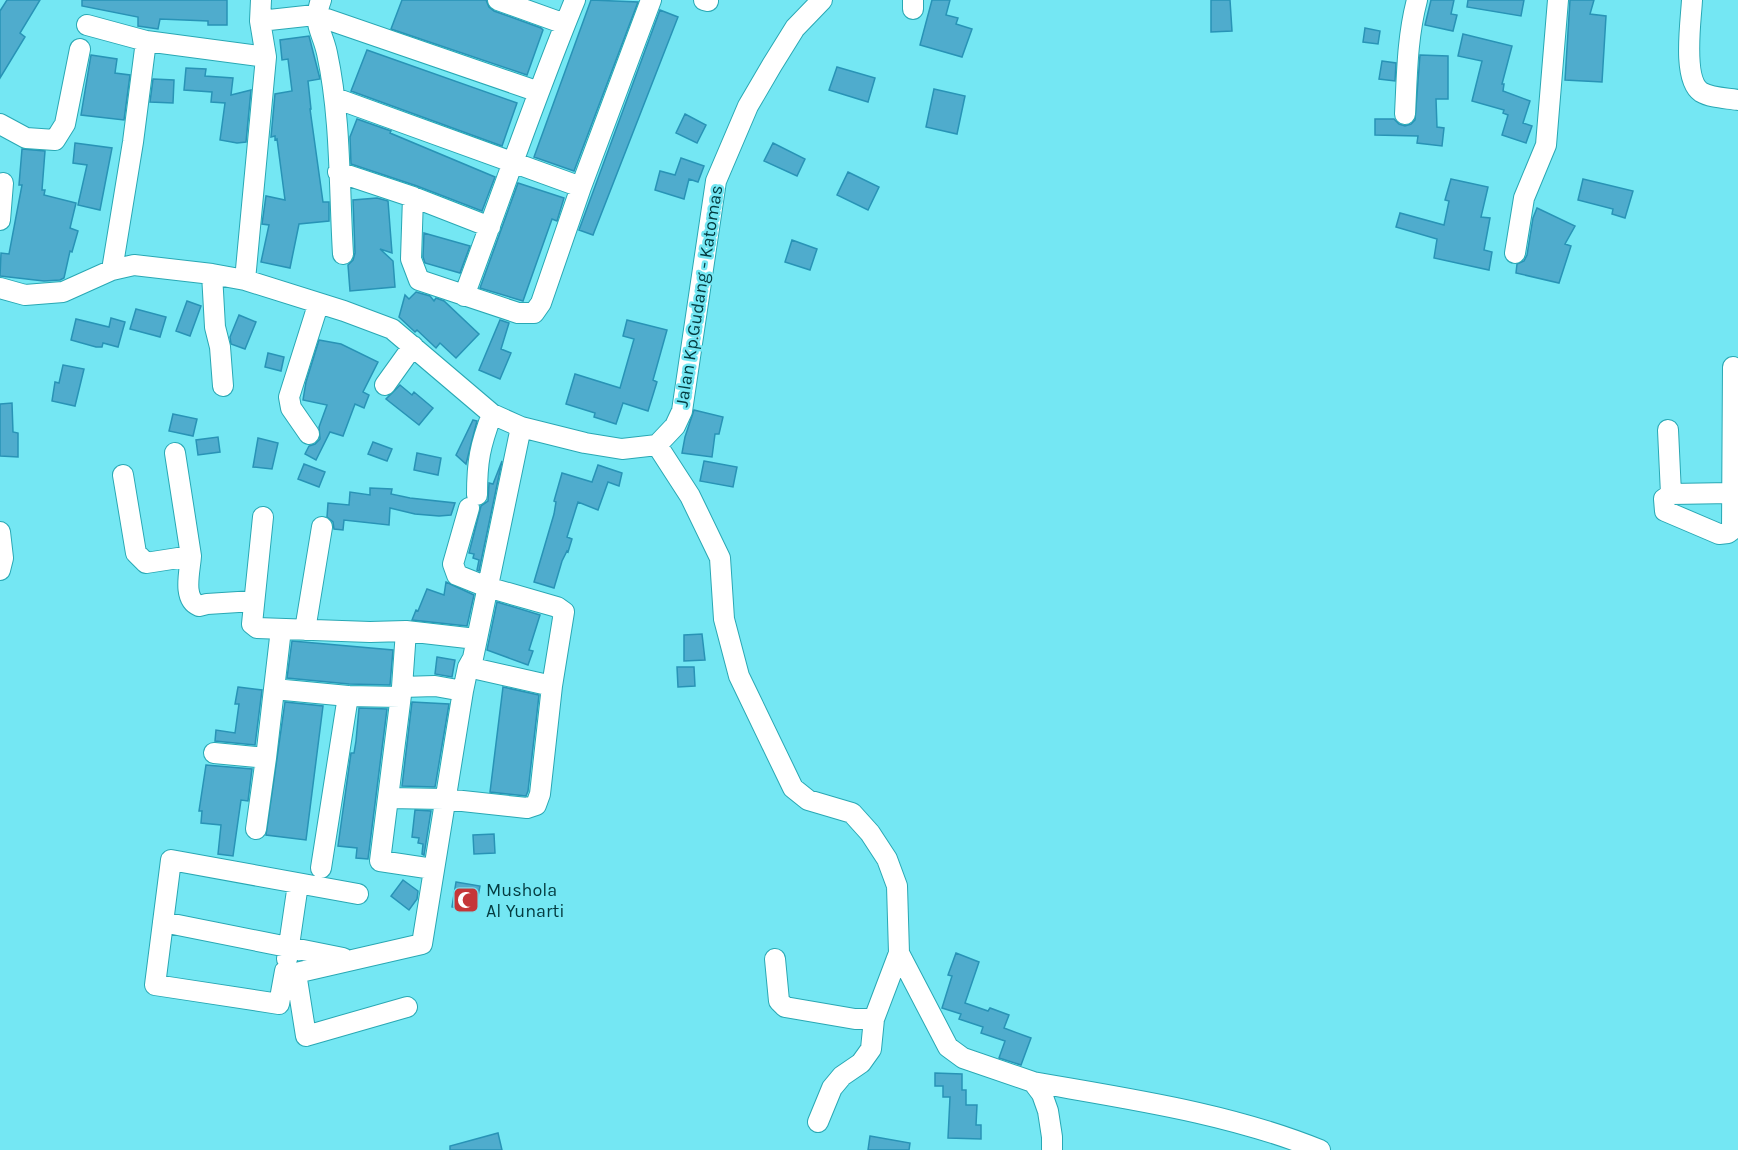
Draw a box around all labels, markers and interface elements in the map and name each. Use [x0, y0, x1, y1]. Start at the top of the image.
street label: Jalan Kp.Gudang - Katomas [671, 183, 727, 409]
place label: Mushola Al Yunarti [486, 879, 565, 922]
mosque icon: Mushola Al Yunarti [451, 885, 481, 915]

